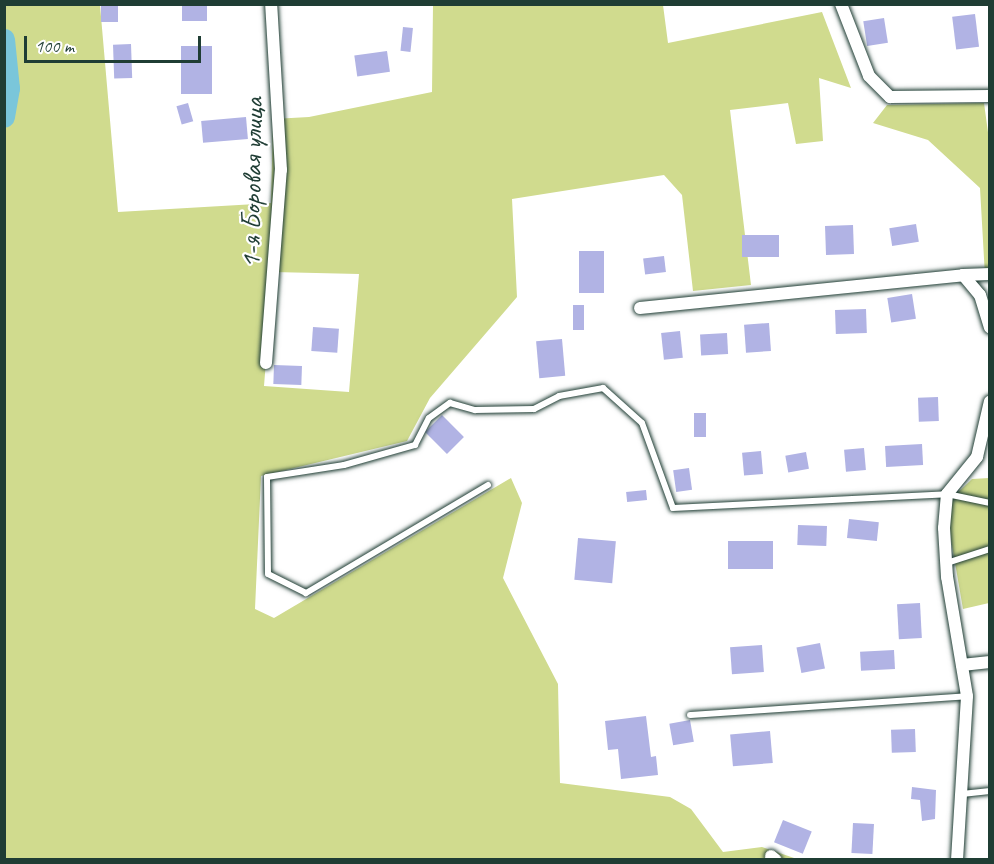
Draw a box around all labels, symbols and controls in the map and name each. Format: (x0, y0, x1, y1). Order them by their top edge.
scale bar (27, 24, 204, 62)
text: 100 m (35, 35, 74, 57)
street label: 1-я Боровая улица (234, 96, 270, 270)

